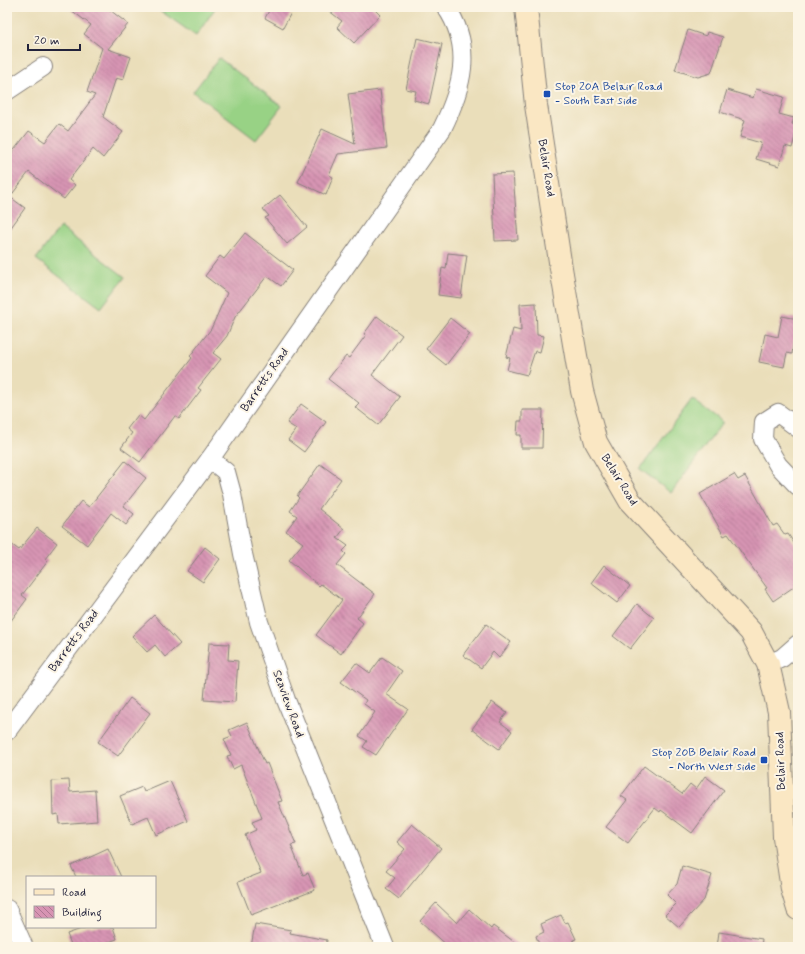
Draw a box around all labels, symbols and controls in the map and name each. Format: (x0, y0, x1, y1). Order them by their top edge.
scale bar (28, 26, 80, 52)
text: 20 m (34, 33, 60, 49)
place label: Stop 20A Belair Road - South East side (555, 79, 663, 109)
marker: Stop 20A Belair Road - South East side (542, 89, 552, 99)
street label: Belair Road (534, 138, 558, 198)
street label: Barretts Road (237, 345, 293, 415)
street label: Belair Road (597, 451, 641, 509)
street label: Barretts Road (45, 607, 103, 675)
street label: Seaview Road (268, 668, 308, 740)
street label: Belair Road (772, 732, 790, 790)
place label: Stop 20B Belair Road - North West side (652, 745, 756, 775)
marker: Stop 20B Belair Road - North West side (759, 755, 769, 765)
legend (26, 876, 156, 928)
text: Road (62, 885, 86, 901)
text: Building (62, 905, 102, 922)

